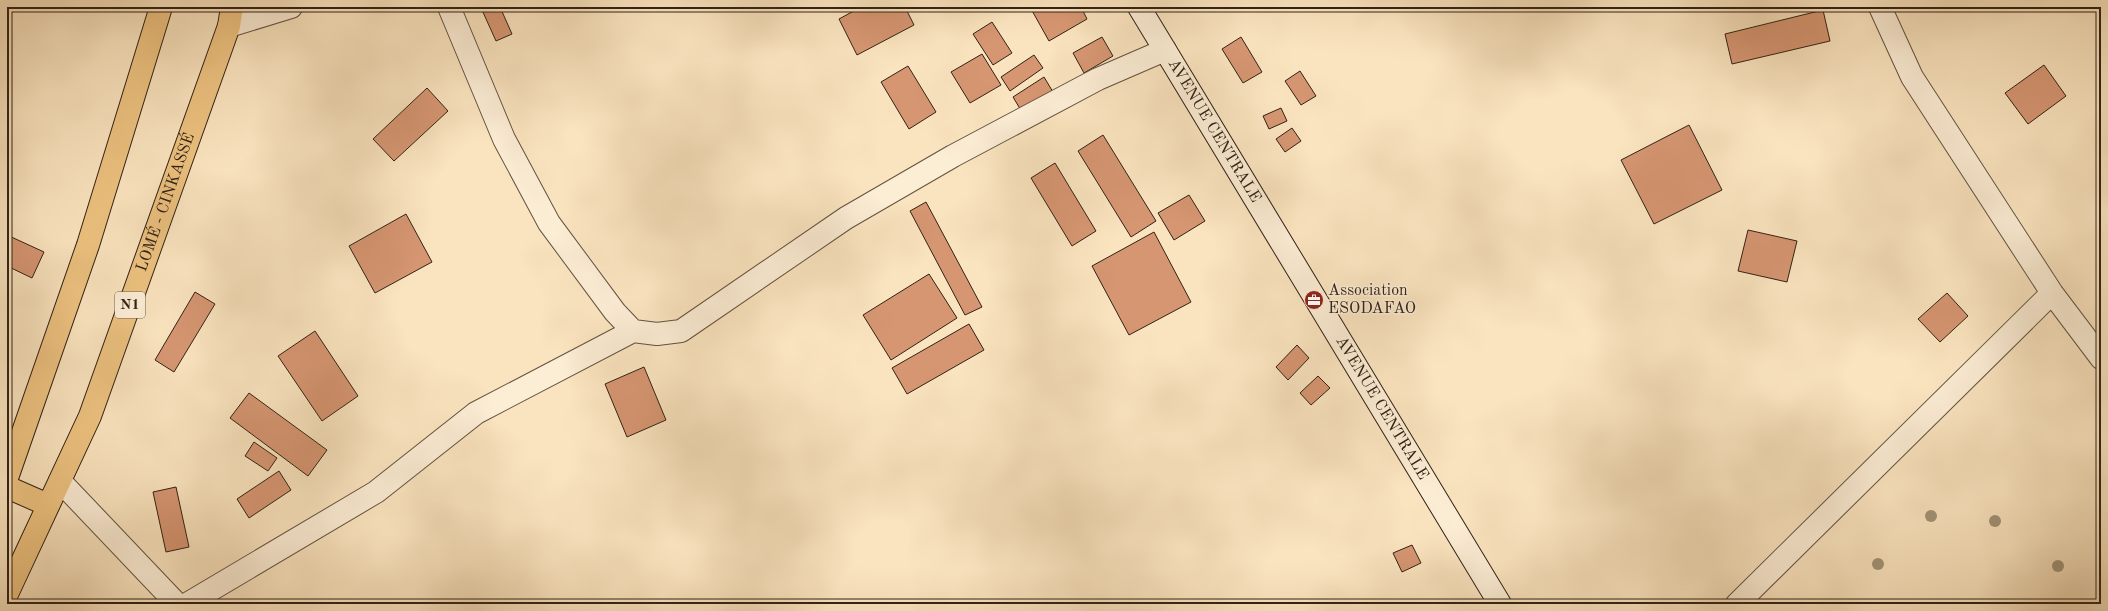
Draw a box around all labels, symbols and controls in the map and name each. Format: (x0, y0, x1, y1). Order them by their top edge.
street label: AVENUE CENTRALE (1165, 57, 1263, 206)
street label: LOMÉ - CINKASSÉ (134, 130, 198, 274)
place label: Association ESODAFAO (1328, 283, 1416, 317)
office icon: Association ESODAFAO (1303, 289, 1325, 311)
road number: N1 (115, 292, 145, 318)
street label: AVENUE CENTRALE (1332, 334, 1431, 483)

